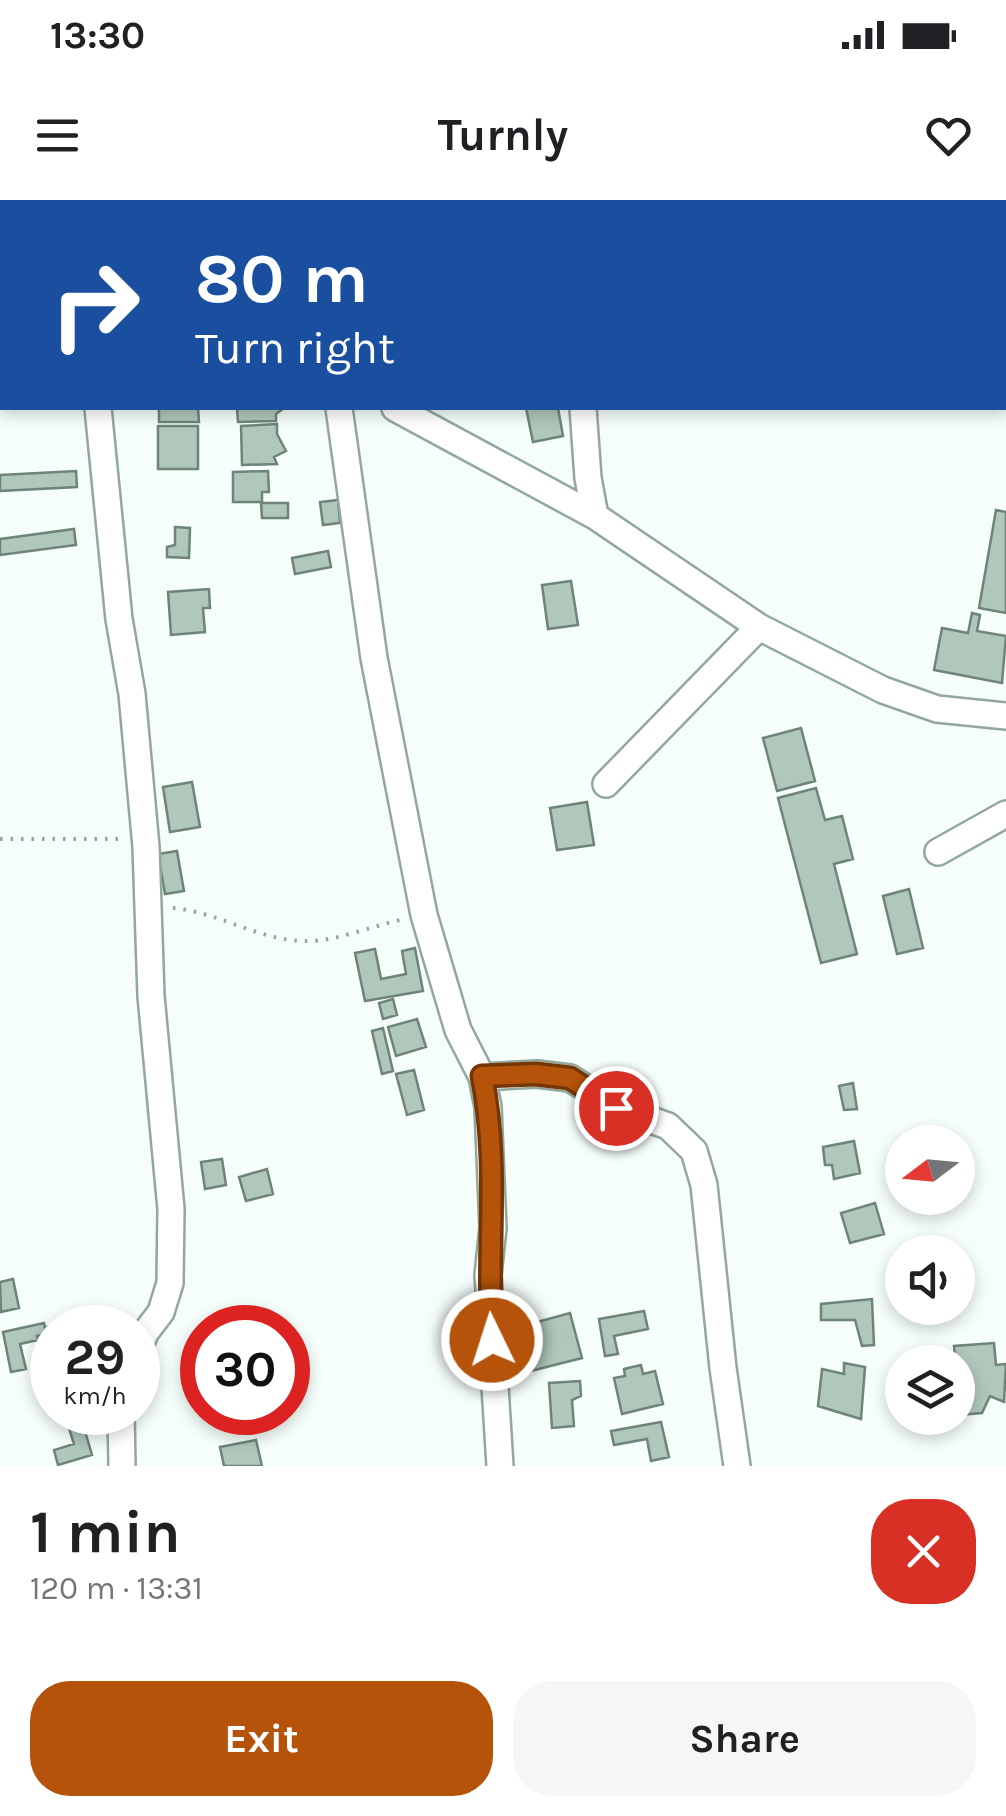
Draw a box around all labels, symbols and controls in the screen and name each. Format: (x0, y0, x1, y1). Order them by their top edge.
text: 13:30 (50, 13, 145, 58)
icon: menu (30, 108, 85, 163)
icon: heart (921, 108, 976, 163)
text: Turnly (438, 109, 568, 161)
text: 80 m (195, 238, 369, 320)
icon: right (30, 240, 160, 370)
text: Turn right (195, 322, 395, 374)
pin (574, 1066, 659, 1151)
icon: arrive (589, 1081, 644, 1136)
north arrow (885, 1125, 975, 1215)
map controls (885, 1125, 975, 1435)
button: sound (885, 1235, 975, 1325)
position arrow (440, 1288, 544, 1392)
speed limit sign: 30 (180, 1305, 310, 1435)
text: 29 (65, 1328, 125, 1387)
button: layers (885, 1345, 975, 1435)
text: km/h (63, 1381, 127, 1410)
text: 1 min (30, 1497, 181, 1567)
button: close (871, 1499, 976, 1604)
text: 120 m · 13:31 (30, 1570, 203, 1607)
button: Exit (30, 1681, 493, 1796)
button: Share (513, 1681, 976, 1796)

